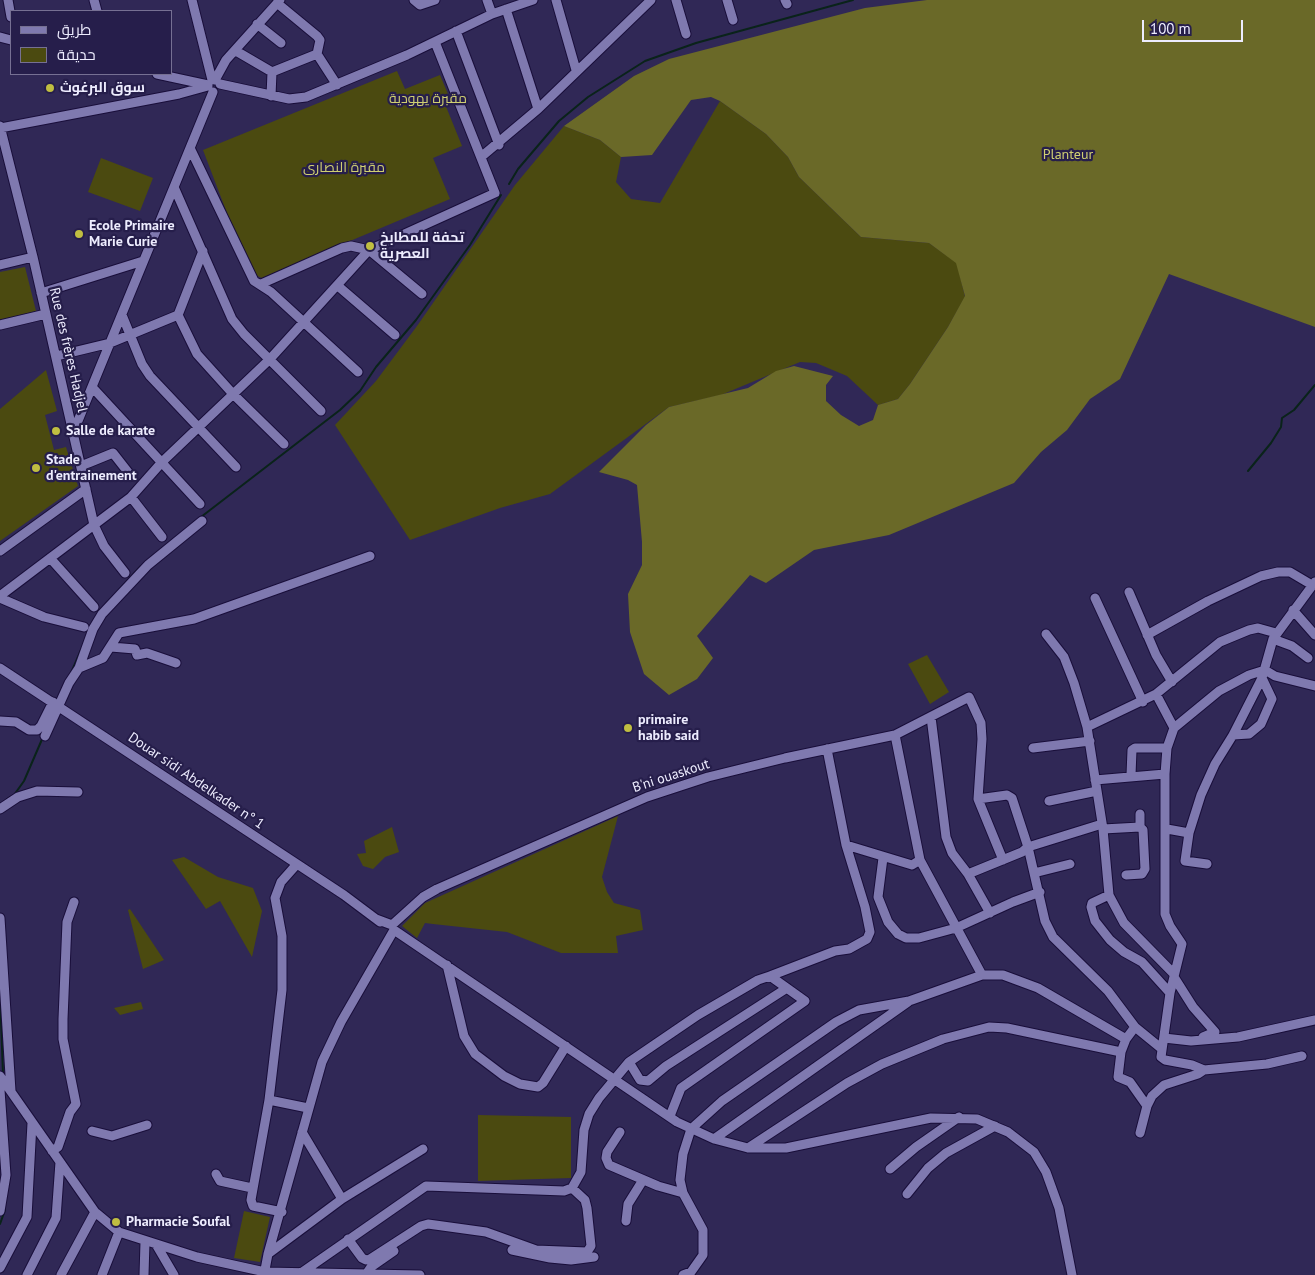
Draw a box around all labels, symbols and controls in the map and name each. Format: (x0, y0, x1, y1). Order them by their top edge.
legend (10, 10, 172, 75)
scale bar (1145, 10, 1246, 42)
text: 100 m (1150, 19, 1191, 38)
text: طريق (57, 20, 91, 39)
text: حديقة (57, 45, 96, 64)
place label: سوق البرغوث (60, 80, 145, 96)
marker: سوق البرغوث (44, 82, 56, 94)
park label: مقبرة يهودية (389, 91, 467, 107)
park label: Planteur (1043, 147, 1093, 163)
park label: مقبرة النصارى (303, 160, 385, 176)
place label: Ecole Primaire Marie Curie (89, 218, 175, 250)
marker: Ecole Primaire Marie Curie (73, 228, 85, 240)
place label: تحفة للمطابخ العصرية (380, 230, 464, 262)
marker: تحفة للمطابخ العصرية (364, 240, 376, 252)
street label: Rue des frères Hadjel (45, 286, 91, 414)
place label: Salle de karate (66, 423, 155, 439)
marker: Salle de karate (50, 425, 62, 437)
place label: Stade d'entrainement (46, 452, 137, 484)
marker: Stade d'entrainement (30, 462, 42, 474)
place label: primaire habib said (638, 712, 699, 744)
marker: primaire habib said (622, 722, 634, 734)
street label: Douar sidi Abdelkader n° 1 (125, 729, 267, 833)
street label: B'ni ouaskout (630, 756, 712, 796)
place label: Pharmacie Soufal (126, 1214, 230, 1230)
marker: Pharmacie Soufal (110, 1216, 122, 1228)

